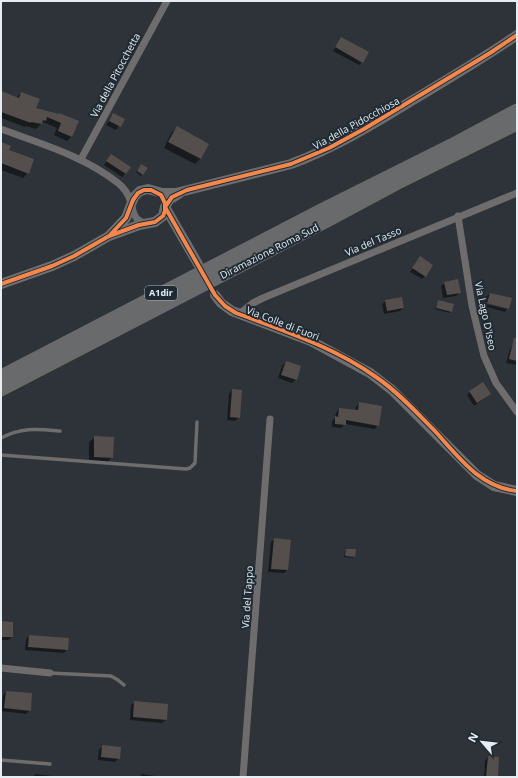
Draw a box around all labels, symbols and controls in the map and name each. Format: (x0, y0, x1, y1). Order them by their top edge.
street label: Via della Pitocchetta (87, 30, 143, 120)
street label: Via della Pidocchiosa (310, 93, 402, 153)
street label: Diramazione Roma Sud (217, 220, 321, 282)
street label: Via del Tasso (343, 223, 403, 259)
street label: Via Lago D'Iseo (472, 280, 500, 352)
road number: A1dir (145, 286, 177, 300)
street label: Via Colle di Fuori (244, 303, 322, 343)
street label: Via del Tappo (238, 565, 256, 629)
north arrow (462, 722, 502, 762)
text: N (464, 730, 481, 745)

